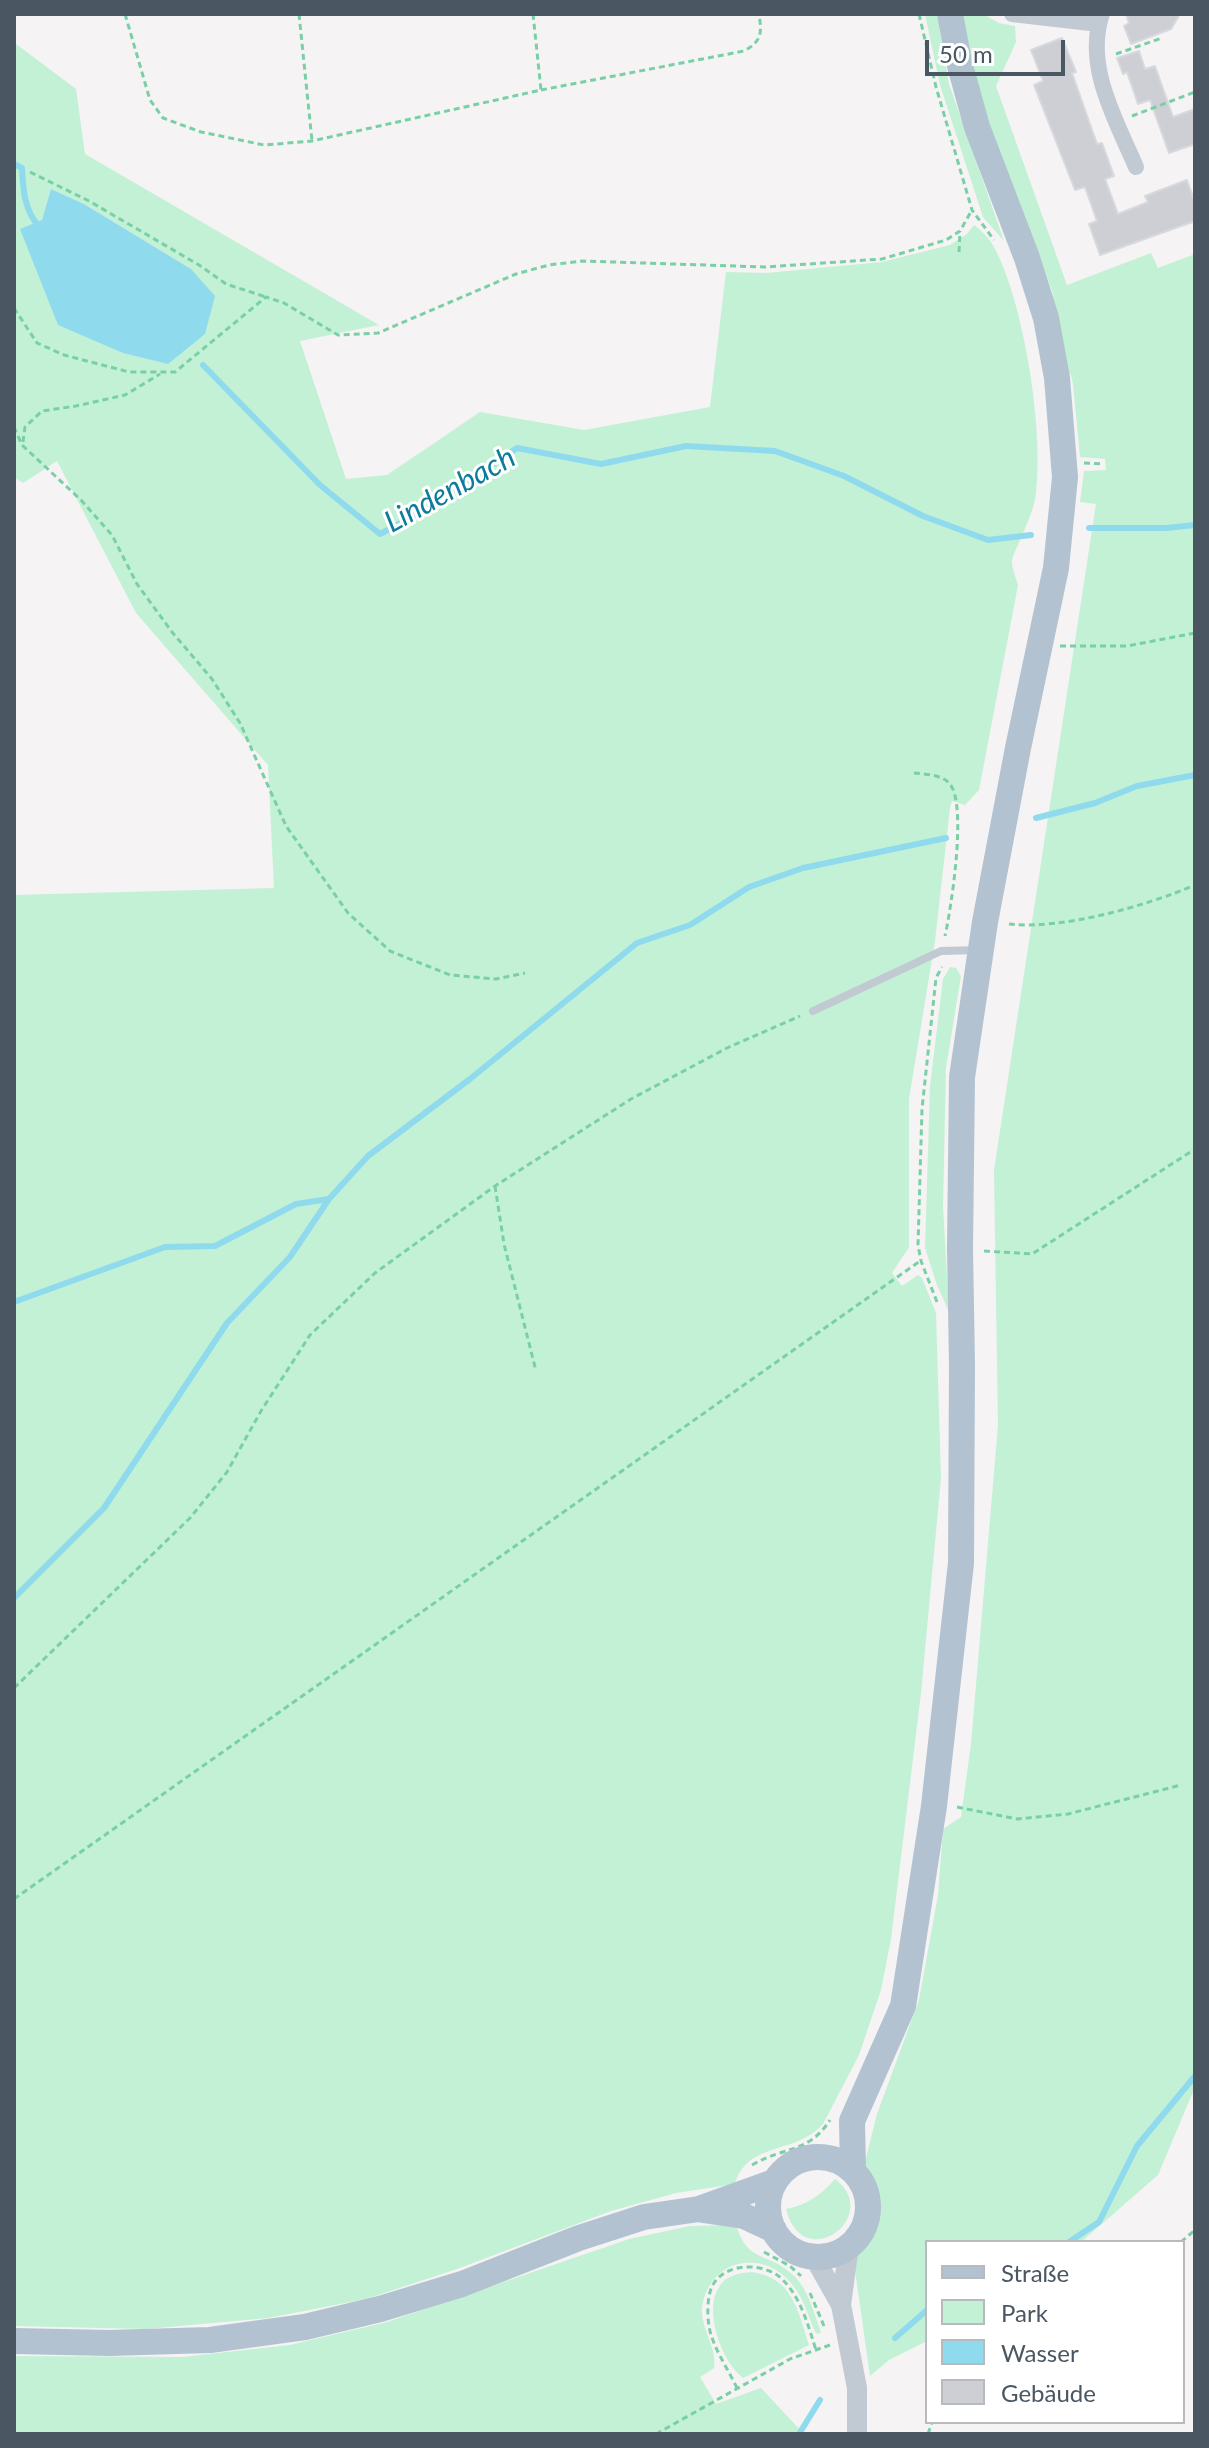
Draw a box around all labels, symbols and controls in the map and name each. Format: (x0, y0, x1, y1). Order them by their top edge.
scale bar (929, 24, 1069, 74)
text: 50 m (939, 39, 993, 68)
water label: Lindenbach (378, 439, 522, 541)
legend (925, 2240, 1185, 2424)
text: Straße (1001, 2258, 1069, 2287)
text: Park (1001, 2298, 1048, 2327)
text: Wasser (1001, 2338, 1079, 2367)
text: Gebäude (1001, 2378, 1096, 2407)

